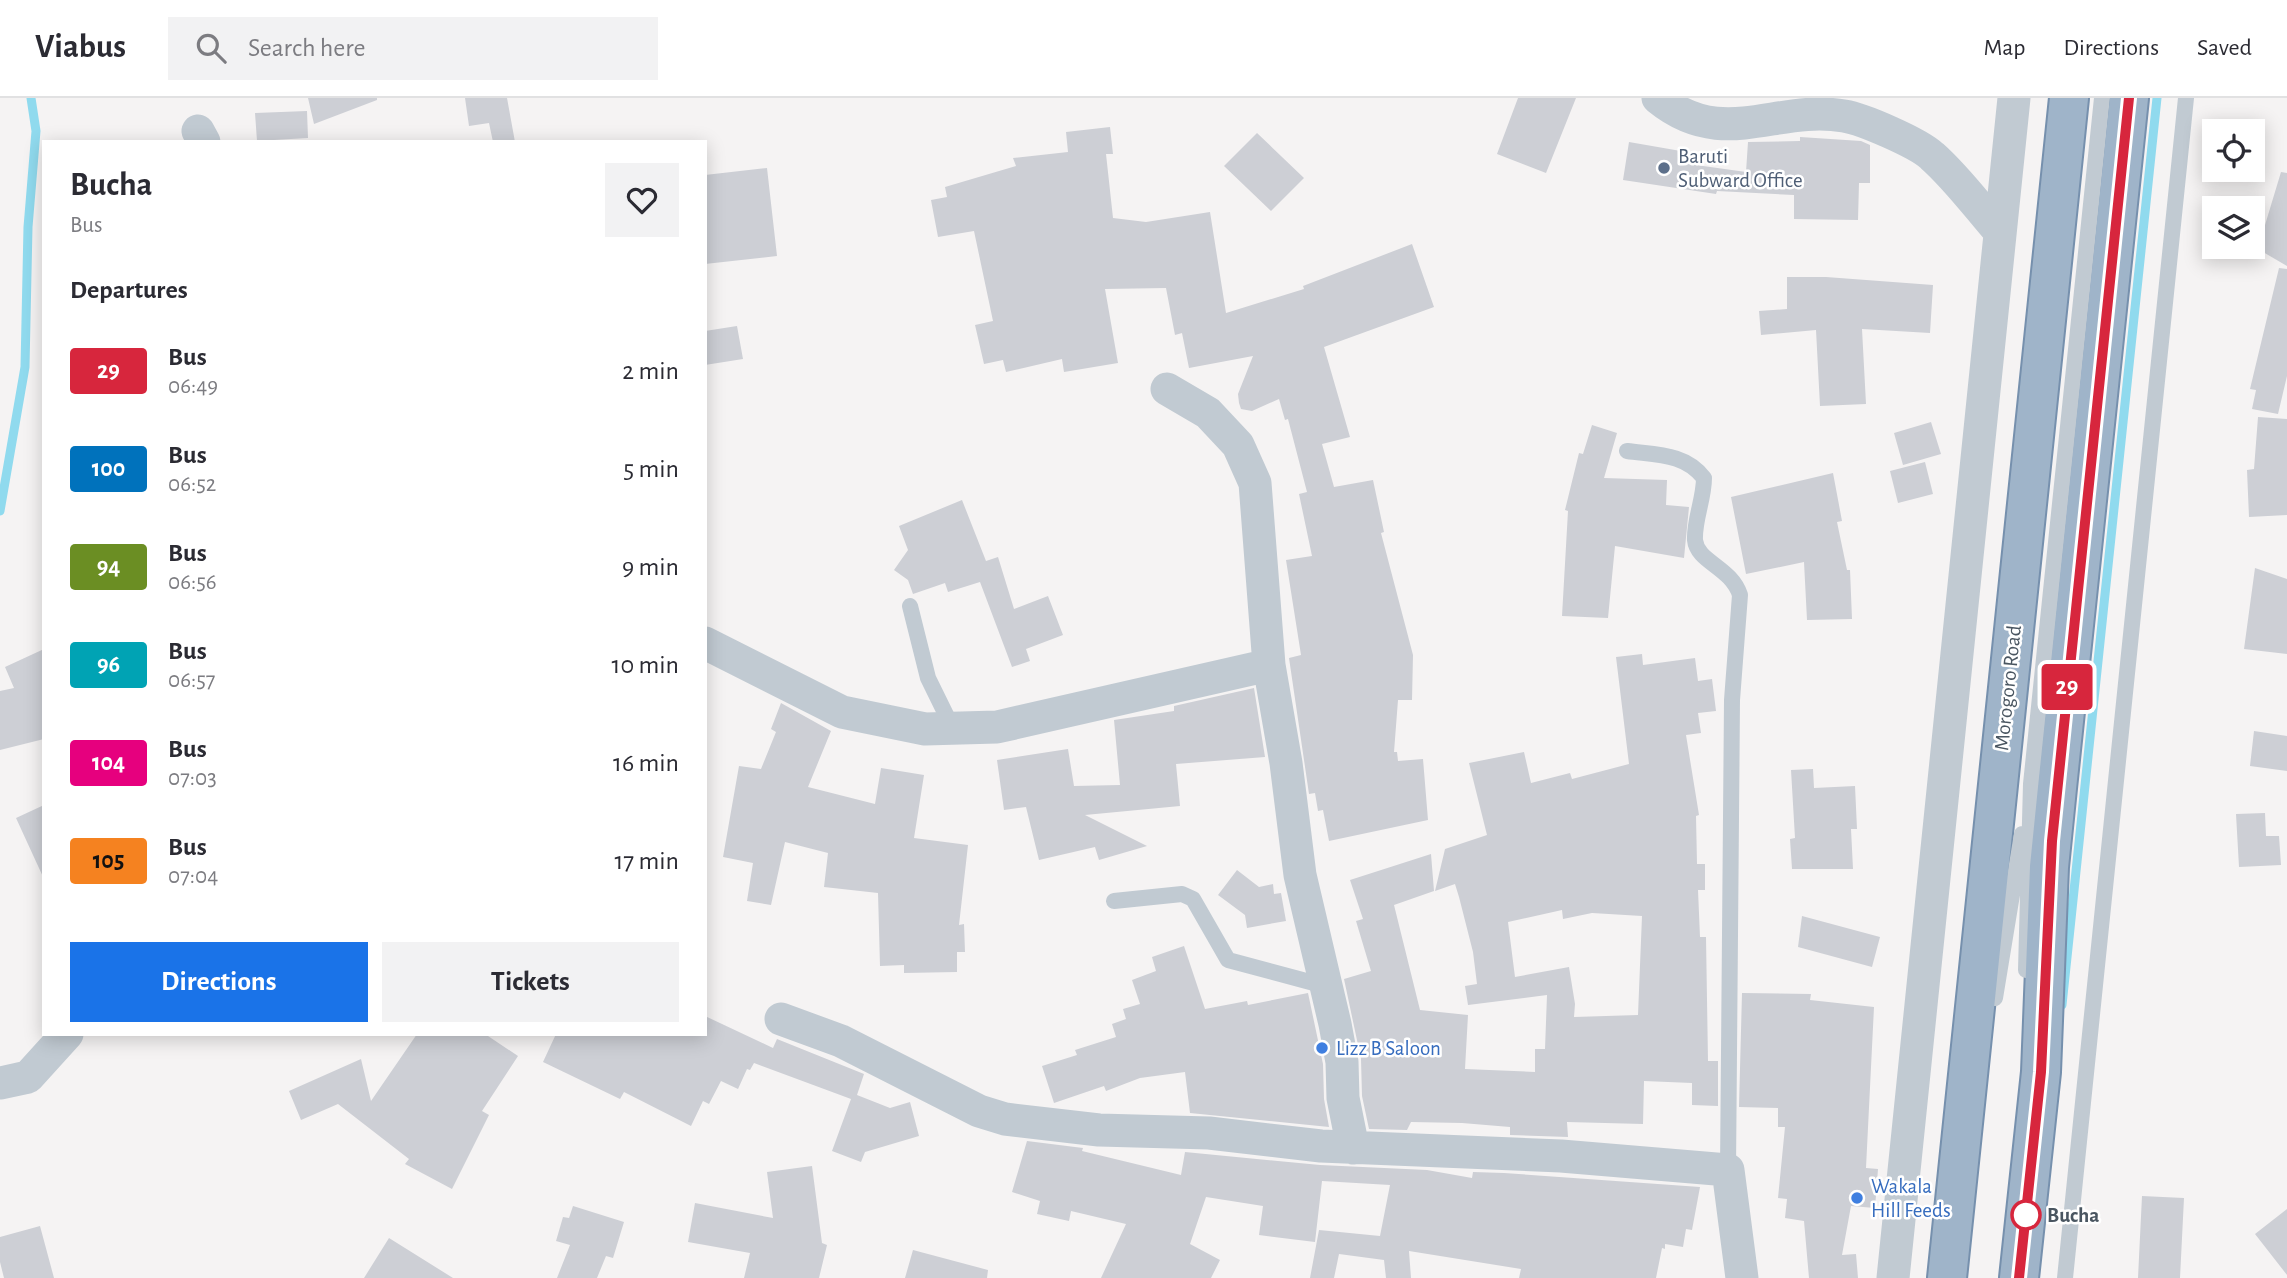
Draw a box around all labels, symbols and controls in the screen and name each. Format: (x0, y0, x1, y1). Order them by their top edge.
search box (168, 17, 658, 80)
icon: search (192, 29, 230, 67)
text: Viabus (35, 31, 126, 64)
text: Search here (248, 35, 366, 61)
text: Map (1983, 36, 2025, 60)
text: Directions (2063, 36, 2159, 60)
text: Saved (2197, 36, 2252, 60)
map controls (2202, 119, 2265, 259)
button: locate (2202, 119, 2265, 182)
place label: Baruti Subward Office (1678, 146, 1803, 191)
marker: Baruti Subward Office (1656, 160, 1672, 176)
button: heart (605, 163, 679, 237)
text: Bucha (70, 169, 152, 202)
button: layers (2202, 196, 2265, 259)
text: Bus (70, 214, 103, 237)
text: Departures (70, 277, 188, 303)
text: Bus (168, 344, 207, 370)
text: 2 min (622, 358, 679, 384)
text: 29 (97, 359, 120, 383)
text: 06:49 (168, 375, 218, 398)
text: Bus (168, 442, 207, 468)
text: 5 min (623, 456, 679, 482)
text: 100 (92, 457, 125, 481)
text: 06:52 (168, 473, 216, 496)
text: Bus (168, 540, 207, 566)
text: 9 min (622, 554, 679, 580)
text: 94 (97, 555, 120, 579)
text: 06:56 (168, 571, 217, 594)
street label: Morogoro Road (1991, 624, 2025, 752)
text: Bus (168, 638, 207, 664)
text: 10 min (612, 652, 679, 678)
text: 96 (97, 653, 120, 677)
line badge: 29 (2036, 664, 2098, 710)
text: 06:57 (168, 669, 215, 692)
text: 29 (2056, 675, 2078, 699)
text: Bus (168, 736, 207, 762)
text: 16 min (613, 750, 679, 776)
text: 104 (92, 751, 125, 775)
text: 07:03 (168, 767, 217, 790)
text: Bus (168, 834, 207, 860)
text: 17 min (614, 848, 679, 874)
text: 105 (93, 849, 124, 873)
text: 07:04 (168, 865, 218, 888)
button: Directions (70, 942, 368, 1022)
button: Tickets (382, 942, 679, 1022)
place label: Lizz B Saloon (1336, 1038, 1441, 1059)
marker: Lizz B Saloon (1314, 1040, 1330, 1056)
place label: Wakala Hill Feeds (1871, 1176, 1951, 1221)
marker: Wakala Hill Feeds (1849, 1190, 1865, 1206)
marker: Bucha (2011, 1200, 2041, 1230)
place label: Bucha (2047, 1205, 2099, 1226)

